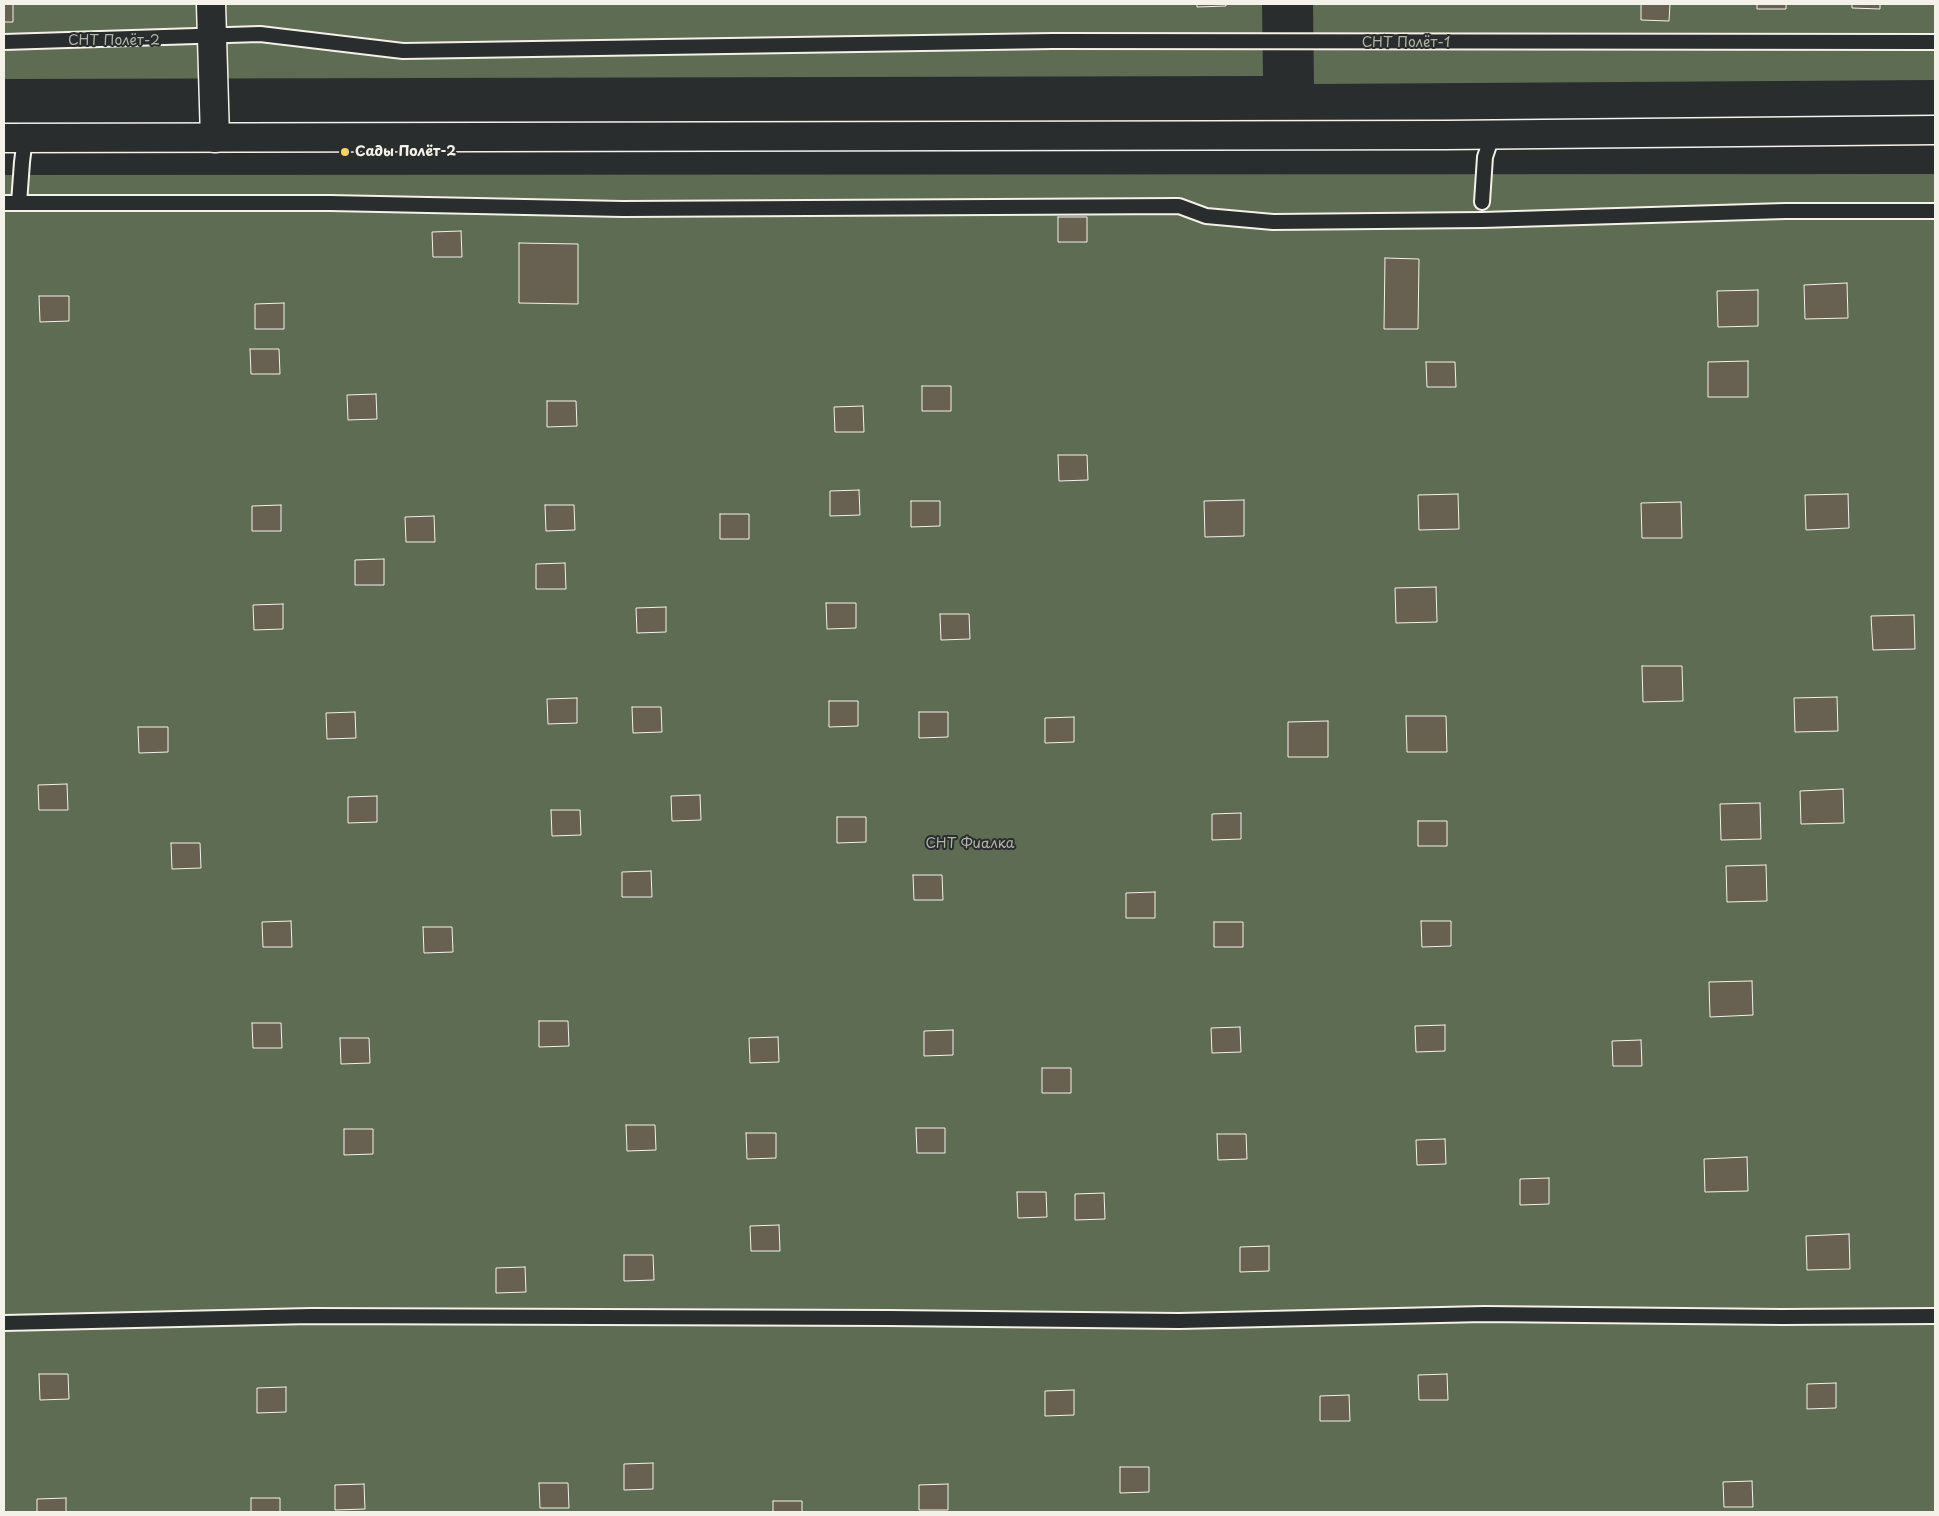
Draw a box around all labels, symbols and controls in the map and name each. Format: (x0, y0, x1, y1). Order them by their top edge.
park label: СНТ Полёт-2 (68, 33, 160, 49)
park label: СНТ Полёт-1 (1362, 35, 1450, 51)
place label: Сады Полёт-2 (355, 144, 456, 160)
marker: Сады Полёт-2 (339, 146, 351, 158)
park label: СНТ Фиалка (925, 836, 1015, 852)

